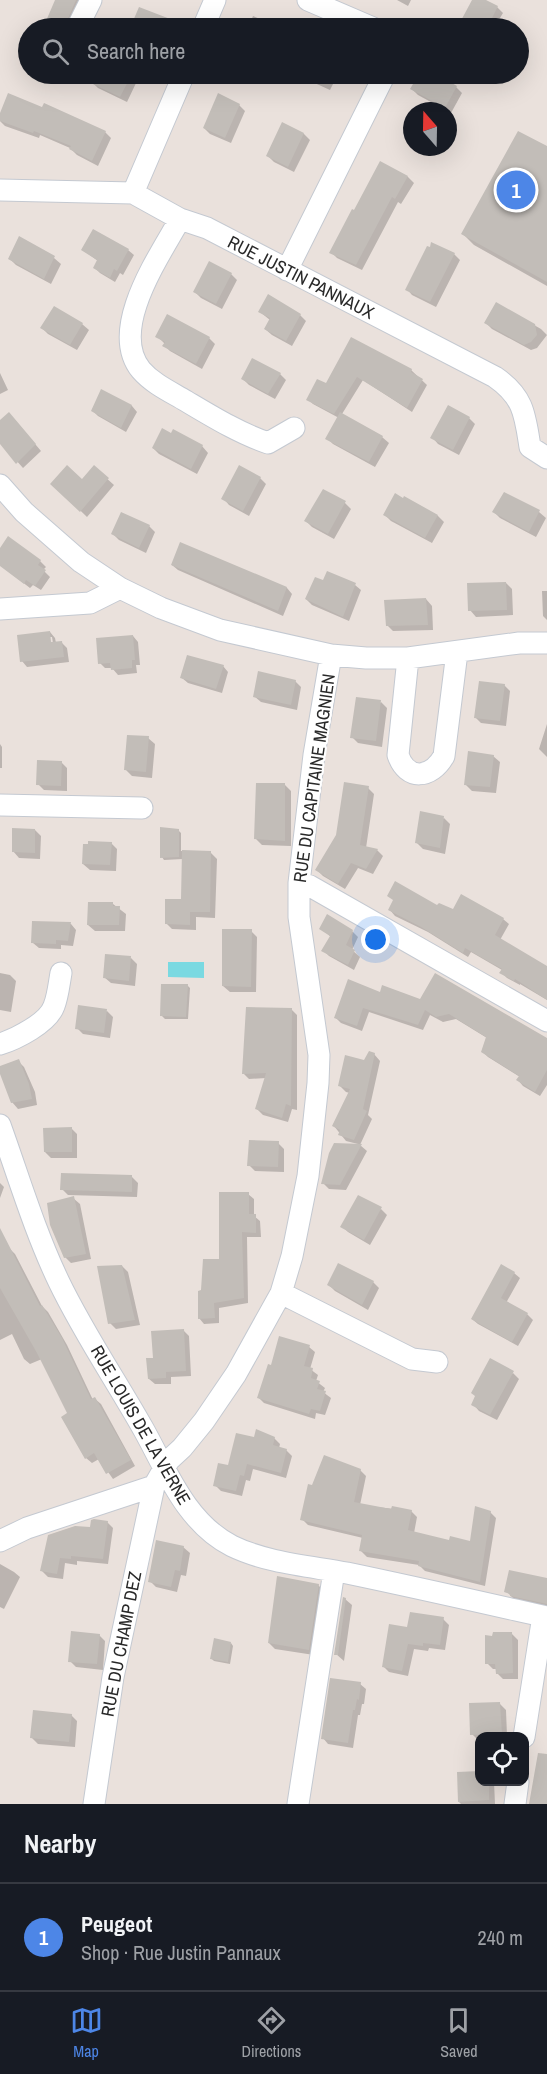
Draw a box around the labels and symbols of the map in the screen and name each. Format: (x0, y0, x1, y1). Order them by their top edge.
north arrow (403, 102, 457, 156)
pin: 1 (496, 168, 536, 213)
street label: RUE JUSTIN PANNAUX (223, 229, 379, 325)
street label: RUE DU CAPITAINE MAGNIEN (287, 672, 341, 884)
your location (361, 925, 390, 954)
street label: RUE LOUIS DE LA VERNE (85, 1341, 197, 1509)
street label: RUE DU CHAMP DEZ (95, 1569, 147, 1719)

